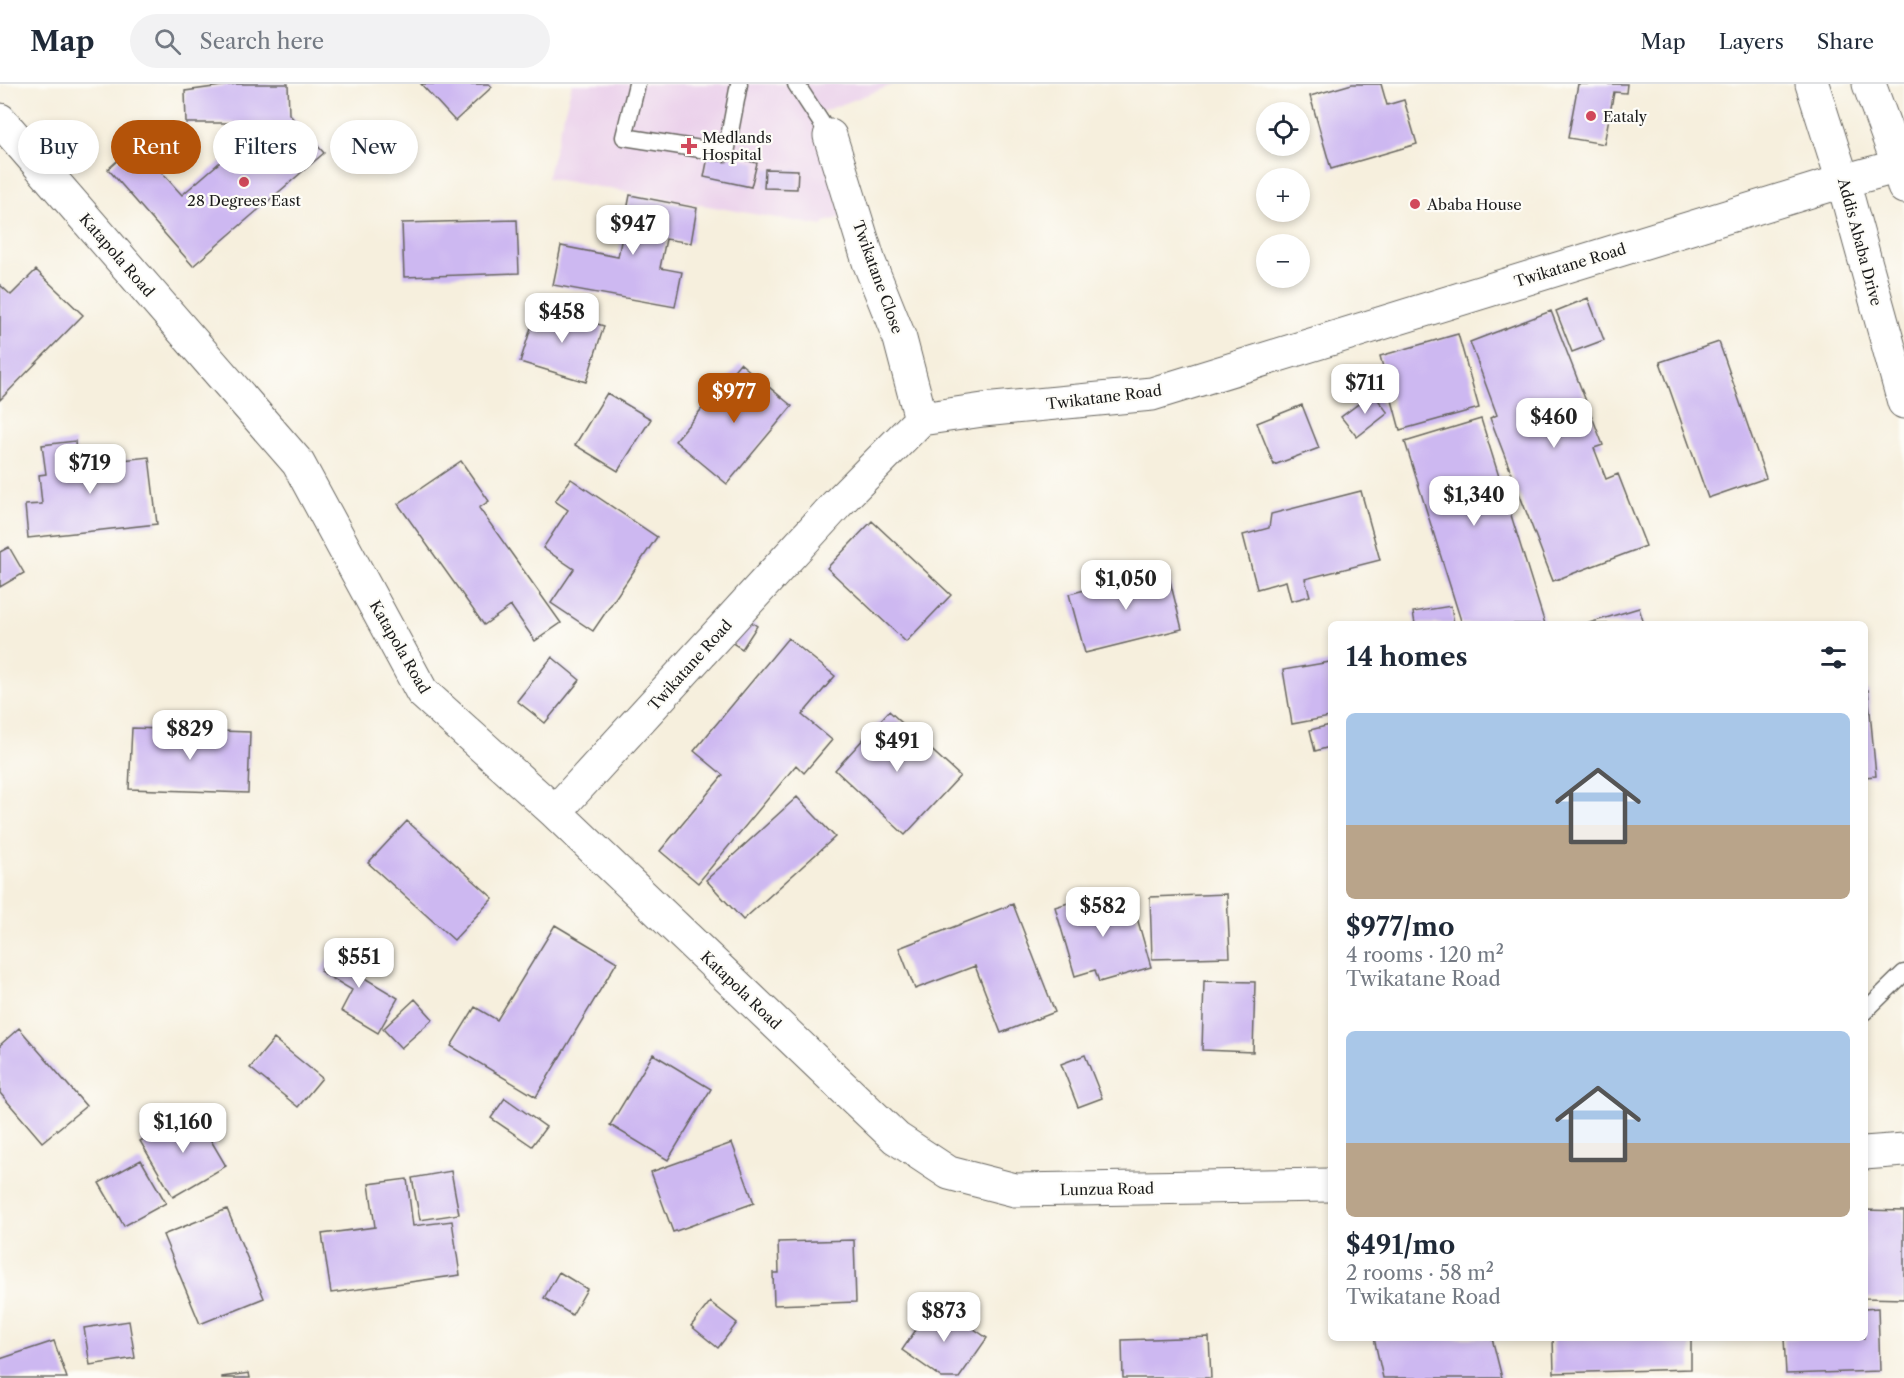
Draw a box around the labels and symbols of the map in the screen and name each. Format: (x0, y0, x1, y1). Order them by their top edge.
place label: Eataly (1603, 107, 1648, 126)
marker: Eataly (1584, 109, 1598, 123)
place label: Medlands Hospital (702, 128, 772, 164)
marker: Medlands Hospital (680, 137, 698, 155)
marker: 28 Degrees East (237, 175, 251, 189)
street label: Addis Ababa Drive (1834, 175, 1886, 308)
place label: 28 Degrees East (187, 191, 301, 210)
place label: Ababa House (1426, 195, 1522, 214)
marker: Ababa House (1408, 197, 1422, 211)
pin: $947 (597, 205, 669, 256)
street label: Katapola Road (76, 209, 158, 301)
street label: Twikatane Close (849, 218, 907, 336)
street label: Twikatane Road (1512, 239, 1628, 291)
pin: $458 (526, 293, 598, 344)
pin: $711 (1329, 364, 1401, 415)
pin: $977 (698, 373, 770, 424)
street label: Twikatane Road (1045, 381, 1163, 413)
pin: $460 (1518, 398, 1590, 449)
pin: $719 (54, 444, 126, 495)
pin: $1,340 (1425, 476, 1523, 527)
pin: $1,050 (1077, 560, 1175, 611)
street label: Katapola Road (366, 597, 434, 697)
street label: Twikatane Road (644, 616, 736, 714)
pin: $829 (154, 710, 226, 761)
pin: $491 (861, 722, 933, 773)
pin: $582 (1067, 887, 1139, 938)
pin: $551 (323, 938, 395, 989)
street label: Katapola Road (697, 947, 785, 1033)
pin: $1,160 (134, 1103, 232, 1154)
street label: Lunzua Road (1060, 1179, 1154, 1199)
pin: $873 (908, 1292, 980, 1343)

